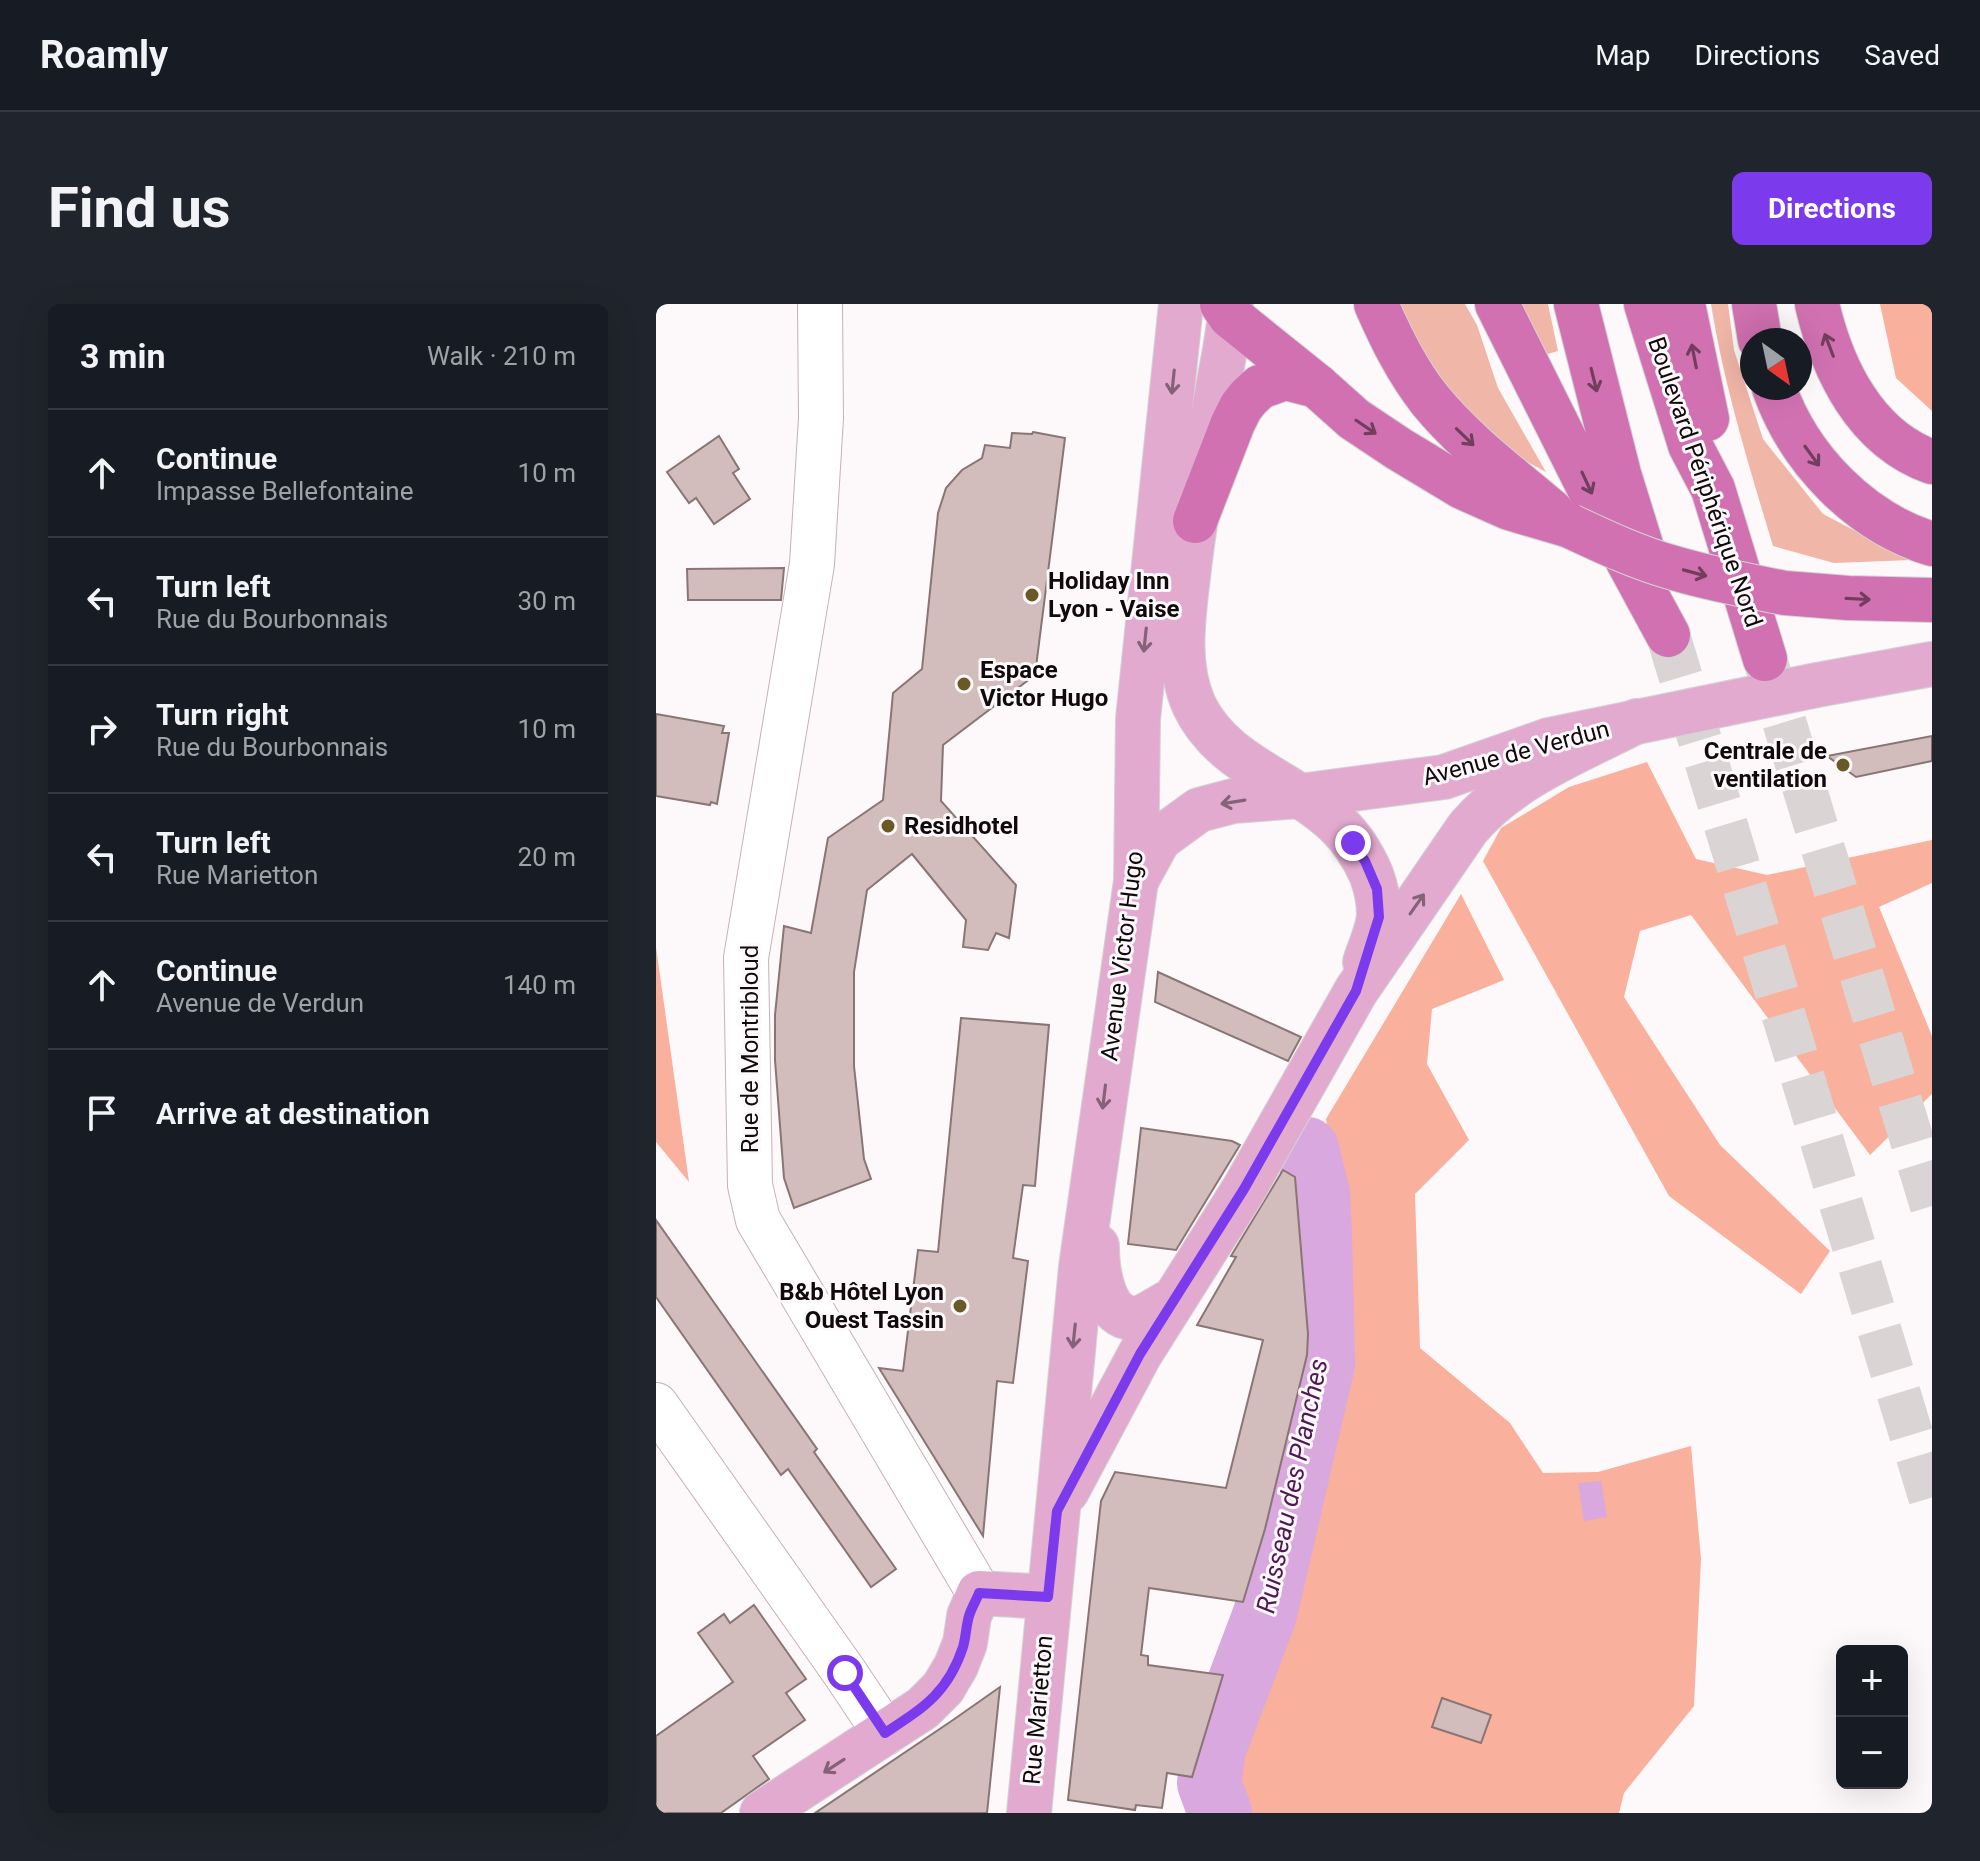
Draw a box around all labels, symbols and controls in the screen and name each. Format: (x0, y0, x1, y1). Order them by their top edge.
text: Roamly (40, 33, 168, 77)
text: Map (1595, 39, 1651, 72)
text: Directions (1695, 39, 1820, 72)
text: Saved (1864, 39, 1940, 72)
button: Directions (1732, 172, 1932, 245)
text: Find us (48, 175, 231, 241)
north arrow (1740, 328, 1812, 400)
street label: Boulevard Périphérique Nord (1642, 333, 1768, 631)
one-way arrow (1821, 333, 1835, 358)
text: 3 min (80, 336, 165, 376)
text: Walk · 210 m (427, 341, 576, 371)
one-way arrow (1686, 344, 1701, 370)
one-way arrow (1588, 366, 1603, 392)
one-way arrow (1165, 368, 1180, 394)
one-way arrow (1354, 419, 1377, 435)
one-way arrow (1455, 427, 1474, 446)
text: Continue (156, 441, 277, 476)
one-way arrow (1803, 445, 1820, 466)
icon: ahead (80, 451, 124, 495)
text: 10 m (518, 458, 576, 488)
one-way arrow (1580, 471, 1595, 495)
text: Impasse Bellefontaine (156, 476, 413, 506)
place label: Holiday Inn Lyon - Vaise (1048, 567, 1179, 623)
one-way arrow (1681, 567, 1707, 582)
text: Turn left (156, 569, 271, 604)
icon: left (80, 579, 124, 623)
text: 30 m (518, 586, 576, 616)
marker: Holiday Inn Lyon - Vaise (1023, 586, 1041, 604)
one-way arrow (1844, 591, 1871, 606)
text: Rue du Bourbonnais (156, 604, 388, 634)
one-way arrow (1138, 626, 1153, 653)
place label: Espace Victor Hugo (980, 656, 1108, 712)
marker: Espace Victor Hugo (955, 675, 973, 693)
text: Turn right (156, 697, 289, 732)
icon: right (80, 707, 124, 751)
text: 10 m (518, 714, 576, 744)
street label: Avenue de Verdun (1420, 715, 1612, 791)
text: Rue du Bourbonnais (156, 732, 388, 762)
place label: Centrale de ventilation (1704, 737, 1827, 793)
marker: Centrale de ventilation (1834, 756, 1852, 774)
one-way arrow (1221, 795, 1246, 810)
place label: Residhotel (904, 812, 1019, 840)
marker: Residhotel (879, 817, 897, 835)
text: Turn left (156, 825, 271, 860)
route end (1335, 825, 1371, 861)
icon: left (80, 835, 124, 879)
text: 20 m (518, 842, 576, 872)
street label: Avenue Victor Hugo (1095, 850, 1149, 1062)
text: Rue Marietton (156, 860, 318, 890)
one-way arrow (1408, 894, 1425, 915)
street label: Rue de Montribloud (736, 945, 764, 1153)
text: Continue (156, 953, 277, 988)
icon: ahead (80, 963, 124, 1007)
text: 140 m (503, 970, 576, 1000)
text: Avenue de Verdun (156, 988, 364, 1018)
one-way arrow (1097, 1083, 1112, 1110)
icon: arrive (80, 1091, 124, 1135)
text: Arrive at destination (156, 1096, 430, 1131)
place label: B&b Hôtel Lyon Ouest Tassin (779, 1278, 944, 1334)
marker: B&b Hôtel Lyon Ouest Tassin (951, 1297, 969, 1315)
one-way arrow (1067, 1322, 1082, 1349)
water label: Ruisseau des Planches (1250, 1356, 1334, 1616)
street label: Rue Marietton (1018, 1634, 1058, 1786)
map controls (1836, 1645, 1908, 1789)
button: + (1836, 1645, 1908, 1717)
route start (827, 1655, 863, 1691)
button: − (1836, 1717, 1908, 1789)
one-way arrow (824, 1757, 846, 1774)

